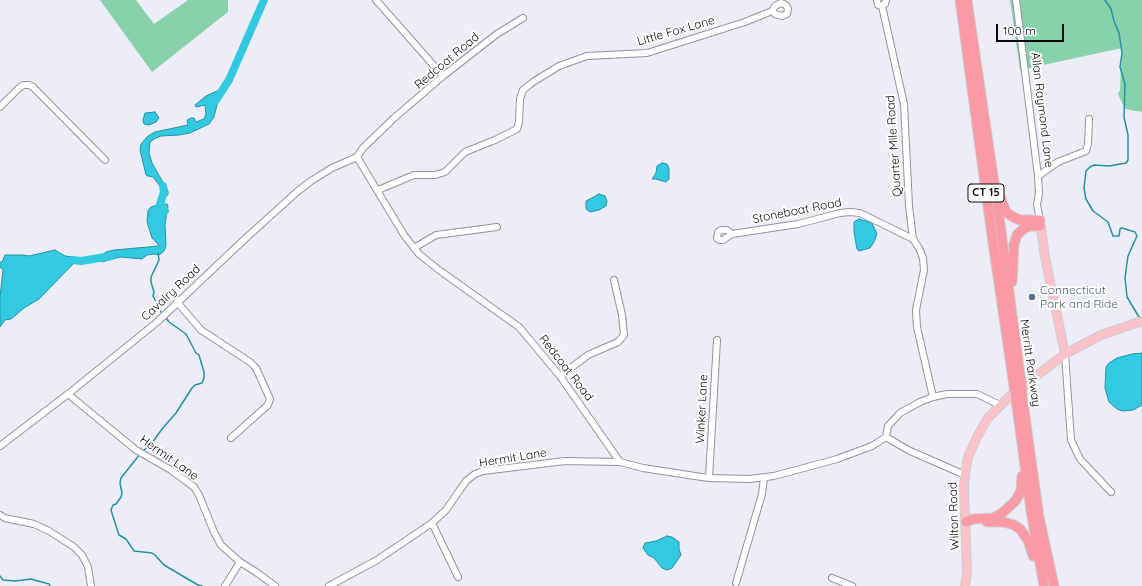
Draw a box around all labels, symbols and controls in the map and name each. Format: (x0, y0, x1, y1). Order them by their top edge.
street label: Little Fox Lane (636, 13, 716, 49)
scale bar (998, 16, 1066, 42)
text: 100 m (1003, 23, 1036, 38)
street label: Redcoat Road (412, 30, 482, 92)
street label: Allan Raymond Lane (1028, 52, 1056, 168)
street label: Quarter Mile Road (883, 95, 905, 197)
road number: CT 15 (968, 184, 1004, 202)
street label: Stoneboat Road (751, 195, 843, 227)
street label: Cavalry Road (138, 262, 204, 324)
place label: Connecticut Park and Ride (1040, 283, 1118, 311)
marker: Connecticut Park and Ride (1027, 292, 1037, 302)
street label: Merritt Parkway (1017, 318, 1043, 408)
street label: Redcoat Road (536, 332, 596, 404)
street label: Winker Lane (693, 374, 711, 444)
street label: Hermit Lane (137, 433, 201, 483)
street label: Hermit Lane (478, 446, 548, 470)
street label: Wilton Road (946, 482, 962, 550)

